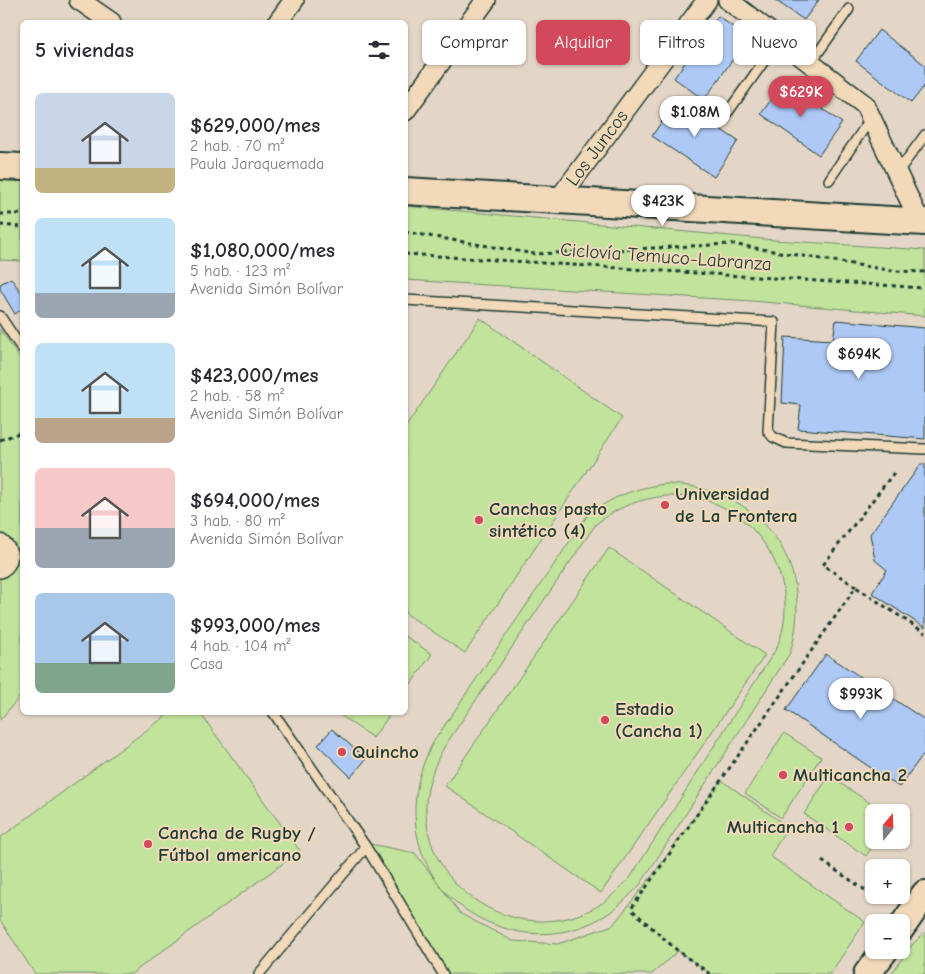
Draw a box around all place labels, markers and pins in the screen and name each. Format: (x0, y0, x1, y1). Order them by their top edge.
pin: $629K (766, 76, 836, 118)
pin: $1.08M (654, 96, 736, 138)
pin: $423K (628, 184, 698, 227)
pin: $694K (824, 338, 894, 380)
place label: Universidad de La Frontera (675, 483, 798, 527)
place label: Canchas pasto sintético (4) (489, 498, 607, 542)
marker: Universidad de La Frontera (659, 499, 671, 511)
marker: Canchas pasto sintético (4) (473, 514, 485, 526)
pin: $993K (826, 678, 896, 720)
place label: Estadio (Cancha 1) (615, 698, 703, 742)
marker: Estadio (Cancha 1) (599, 714, 611, 726)
place label: Quincho (352, 741, 419, 763)
marker: Quincho (336, 746, 348, 758)
place label: Multicancha 2 (793, 764, 907, 786)
marker: Multicancha 2 (777, 769, 789, 781)
place label: Multicancha 1 (727, 816, 839, 838)
marker: Multicancha 1 (843, 821, 855, 833)
place label: Cancha de Rugby / Fútbol americano (158, 822, 316, 866)
marker: Cancha de Rugby / Fútbol americano (142, 838, 154, 850)

